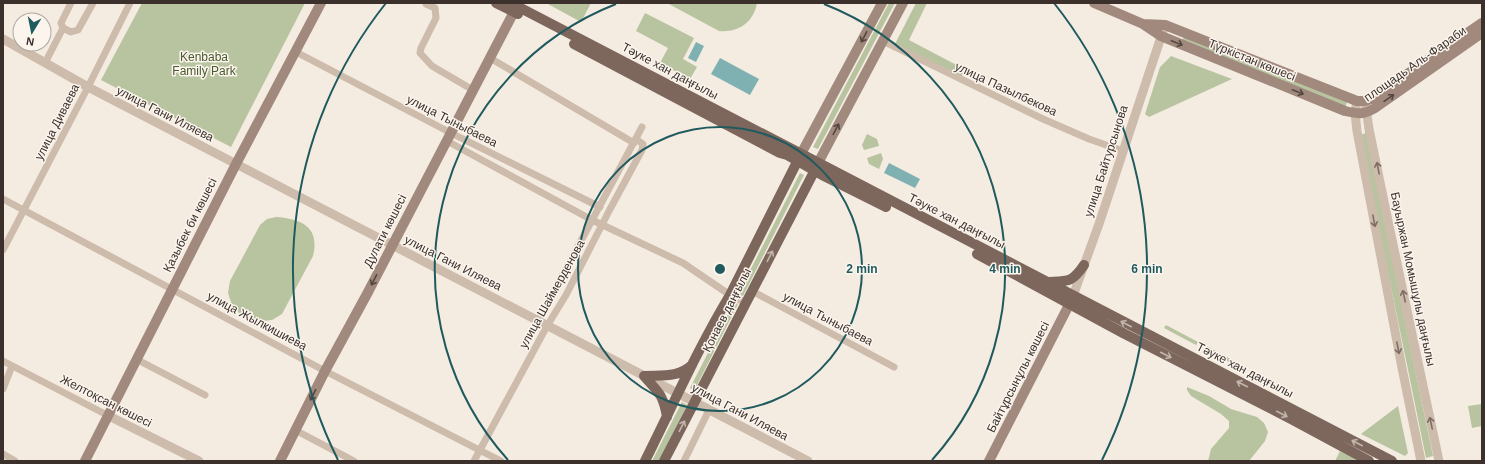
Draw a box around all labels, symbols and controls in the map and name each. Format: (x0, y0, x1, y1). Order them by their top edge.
north arrow (12, 12, 52, 52)
street label: площадь Аль-Фараби (1361, 23, 1469, 105)
one-way arrow (859, 31, 867, 43)
text: N (25, 35, 35, 48)
street label: Түркістан көшесі (1206, 36, 1298, 84)
street label: Тәуке хан даңғылы (620, 40, 720, 102)
one-way arrow (1171, 40, 1183, 47)
park label: Kenbaba Family Park (172, 50, 237, 78)
street label: улица Пазылбекова (953, 59, 1060, 119)
street label: улица Диваева (32, 81, 82, 162)
street label: улица Гани Иляева (114, 83, 216, 145)
one-way arrow (1291, 88, 1303, 96)
street label: улица Тыныбаева (404, 92, 500, 150)
one-way arrow (1384, 94, 1395, 102)
street label: улица Байтурсынова (1081, 103, 1131, 219)
one-way arrow (833, 123, 841, 135)
one-way arrow (1373, 162, 1381, 175)
street label: Қазыбек би көшесі (160, 176, 220, 274)
street label: Тәуке хан даңғылы (906, 191, 1008, 251)
street label: Бауыржан Момышұлы даңғылы (1388, 191, 1438, 367)
street label: Дулати көшесі (361, 192, 409, 270)
one-way arrow (1370, 214, 1378, 227)
street label: улица Гани Иляева (402, 232, 504, 294)
street label: улица Шаймерденова (516, 237, 588, 351)
one-way arrow (766, 250, 774, 262)
centre of rings (713, 262, 727, 276)
text: 2 min (846, 262, 878, 276)
text: 4 min (989, 262, 1021, 276)
text: 6 min (1131, 262, 1163, 276)
street label: Қонаев даңғылы (700, 266, 754, 354)
one-way arrow (370, 274, 377, 286)
street label: улица Жылкишиева (205, 289, 310, 353)
street label: улица Тыныбаева (781, 289, 876, 349)
one-way arrow (1400, 290, 1408, 303)
street label: Байтұрсынұлы көшесі (984, 319, 1052, 435)
one-way arrow (1120, 319, 1132, 327)
street label: Тәуке хан даңғылы (1194, 340, 1296, 400)
one-way arrow (1394, 342, 1402, 355)
one-way arrow (1160, 352, 1172, 359)
street label: Желтоқсан көшесі (58, 372, 154, 430)
one-way arrow (1236, 379, 1248, 387)
street label: улица Гани Иляева (689, 381, 791, 443)
one-way arrow (309, 389, 316, 401)
one-way arrow (1276, 411, 1288, 419)
one-way arrow (1427, 417, 1435, 430)
one-way arrow (679, 420, 686, 432)
one-way arrow (1351, 439, 1363, 447)

